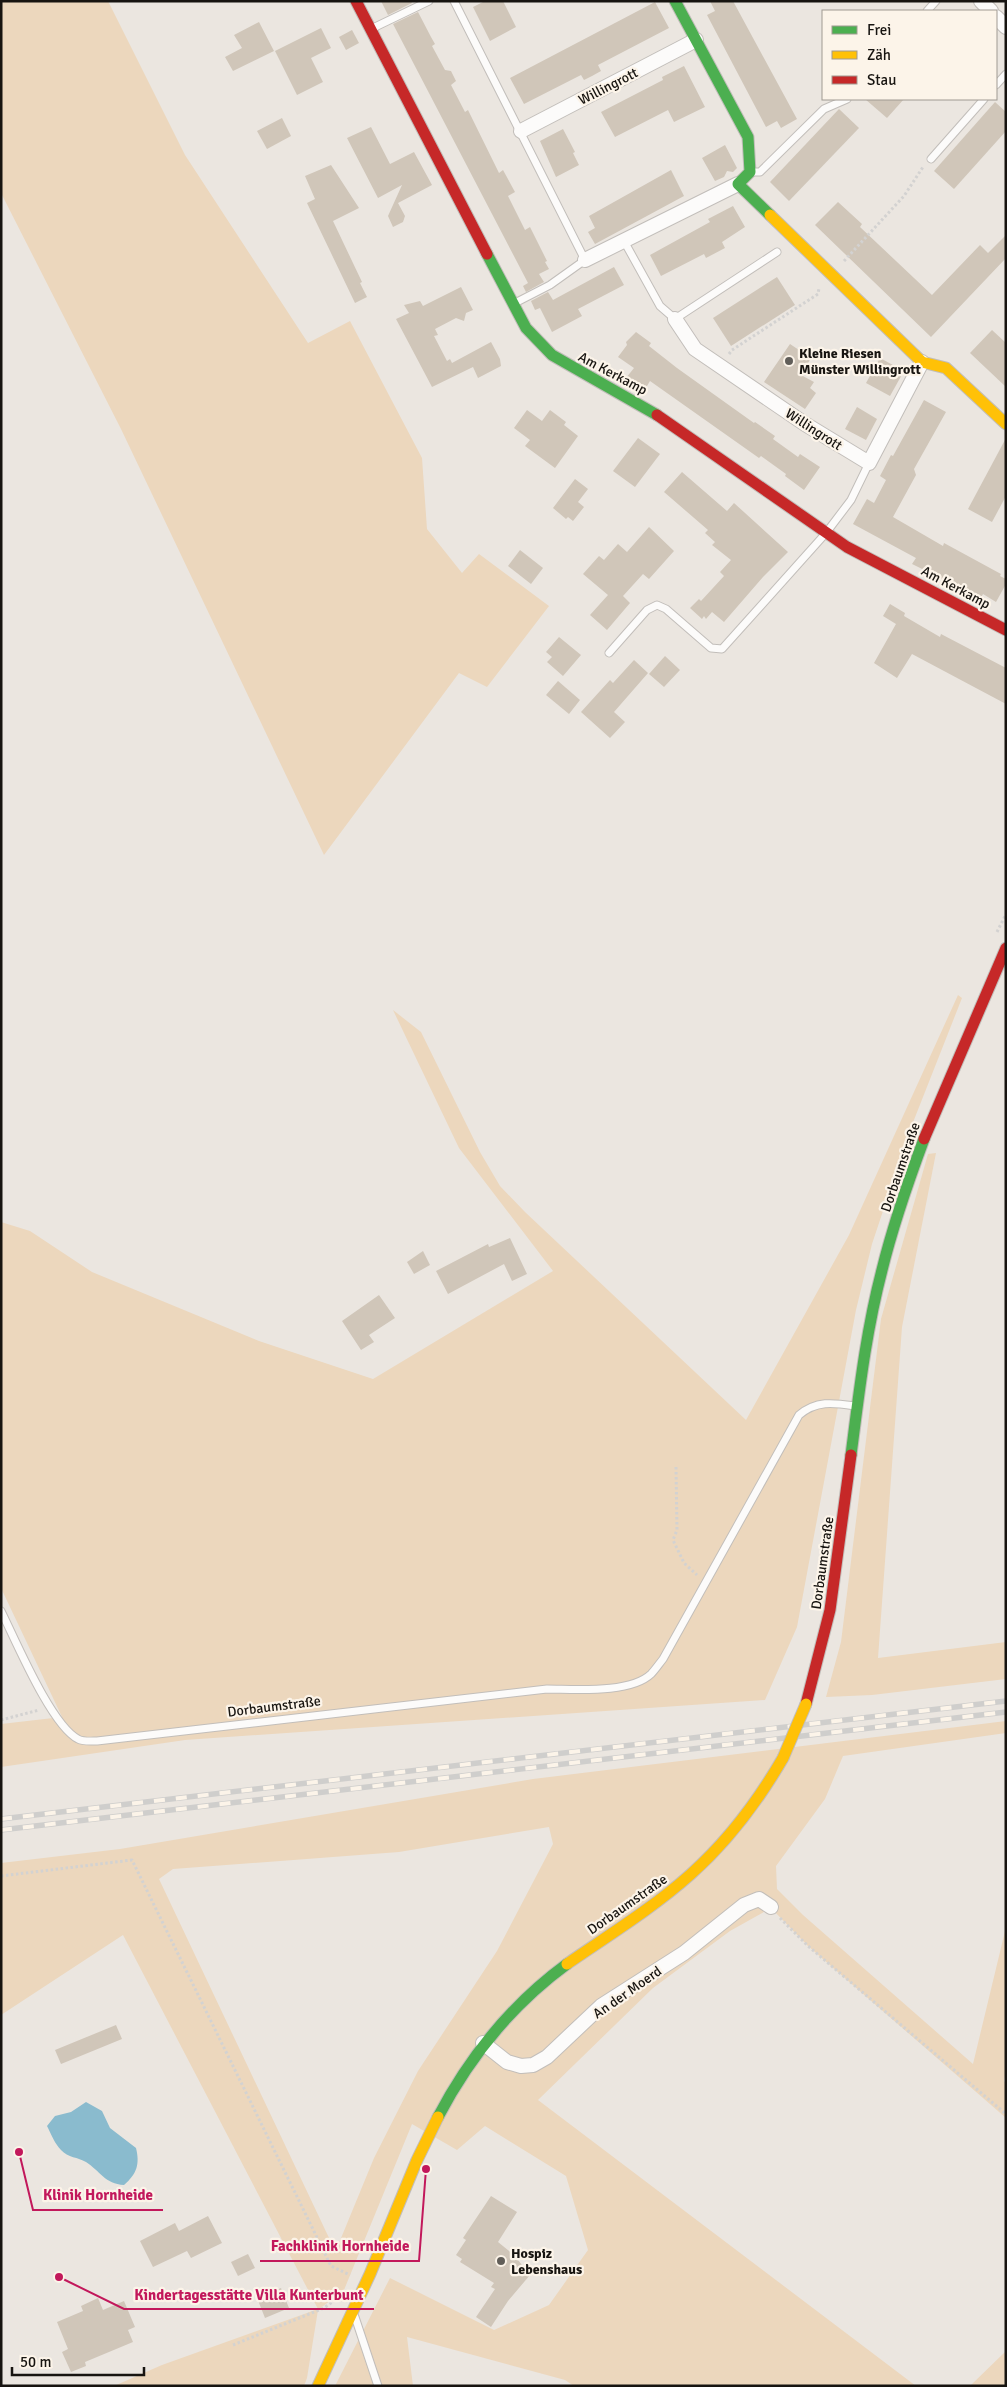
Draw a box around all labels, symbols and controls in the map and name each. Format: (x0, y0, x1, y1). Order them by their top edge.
legend (822, 10, 997, 100)
text: Frei (867, 21, 891, 39)
text: Zäh (867, 46, 891, 64)
street label: Willingrott (576, 64, 641, 109)
text: Stau (867, 71, 896, 89)
place label: Kleine Riesen Münster Willingrott (799, 345, 921, 378)
street label: Am Kerkamp (575, 348, 650, 399)
marker: Kleine Riesen Münster Willingrott (783, 355, 795, 367)
street label: Willingrott (782, 405, 845, 454)
street label: Am Kerkamp (918, 562, 993, 613)
street label: Dorbaumstraße (877, 1120, 924, 1214)
street label: Dorbaumstraße (808, 1515, 837, 1611)
street label: Dorbaumstraße (226, 1692, 322, 1721)
street label: Dorbaumstraße (584, 1871, 671, 1938)
street label: An der Moerd (590, 1963, 665, 2022)
callout: Klinik Hornheide (33, 2180, 163, 2210)
text: Klinik Hornheide (43, 2186, 153, 2204)
callout: Fachklinik Hornheide (260, 2231, 419, 2261)
text: Fachklinik Hornheide (271, 2237, 409, 2255)
place label: Hospiz Lebenshaus (511, 2245, 582, 2278)
marker: Hospiz Lebenshaus (495, 2255, 507, 2267)
callout: Kindertagesstätte Villa Kunterbunt (124, 2279, 374, 2309)
text: Kindertagesstätte Villa Kunterbunt (134, 2286, 364, 2304)
scale bar (12, 2344, 145, 2376)
text: 50 m (20, 2353, 51, 2371)

